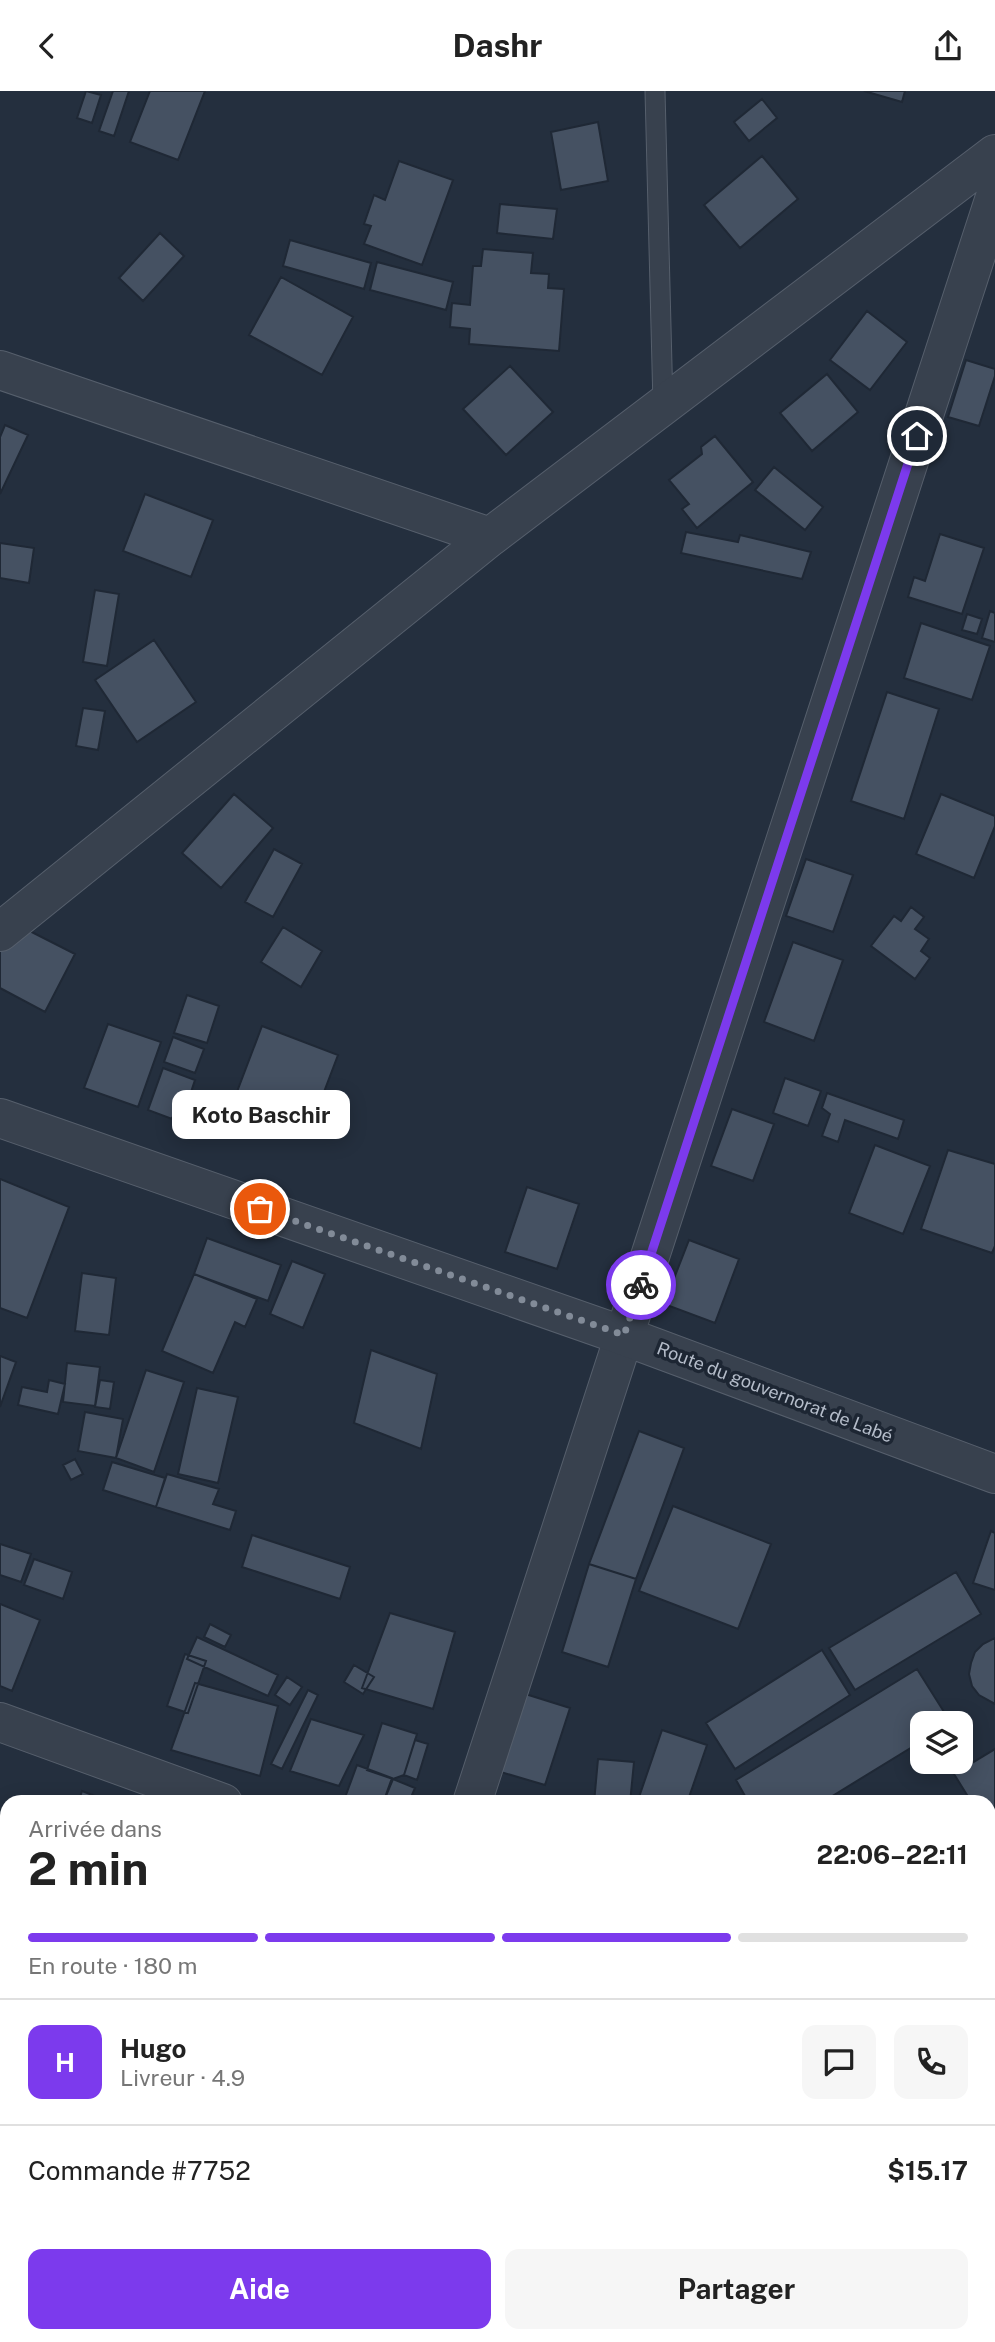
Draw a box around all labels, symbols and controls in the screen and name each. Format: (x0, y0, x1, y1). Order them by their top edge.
icon: back (28, 27, 66, 65)
text: Dashr (452, 27, 543, 64)
icon: share (929, 27, 967, 65)
pin (887, 406, 947, 466)
icon: home (898, 417, 936, 455)
callout: Koto Baschir (171, 1090, 349, 1139)
text: Koto Baschir (192, 1101, 330, 1128)
pin (230, 1179, 290, 1239)
icon: bag (241, 1190, 279, 1228)
courier (606, 1250, 676, 1320)
icon: bike (622, 1266, 660, 1304)
street label: Route du gouvernorat de Labé (654, 1337, 896, 1447)
map controls (910, 1711, 973, 1774)
button: layers (910, 1711, 973, 1774)
text: Arrivée dans (28, 1815, 162, 1842)
text: 22:06–22:11 (816, 1839, 968, 1870)
text: 2 min (28, 1841, 148, 1895)
text: En route · 180 m (28, 1952, 197, 1979)
button: chat (802, 2025, 876, 2099)
button: phone (894, 2025, 968, 2099)
text: Hugo (120, 2033, 186, 2064)
text: H (55, 2047, 75, 2078)
text: Livreur · 4.9 (120, 2064, 245, 2091)
text: Commande #7752 (28, 2155, 251, 2186)
text: $15.17 (887, 2155, 968, 2186)
button: Aide (28, 2249, 491, 2329)
button: Partager (505, 2249, 968, 2329)

